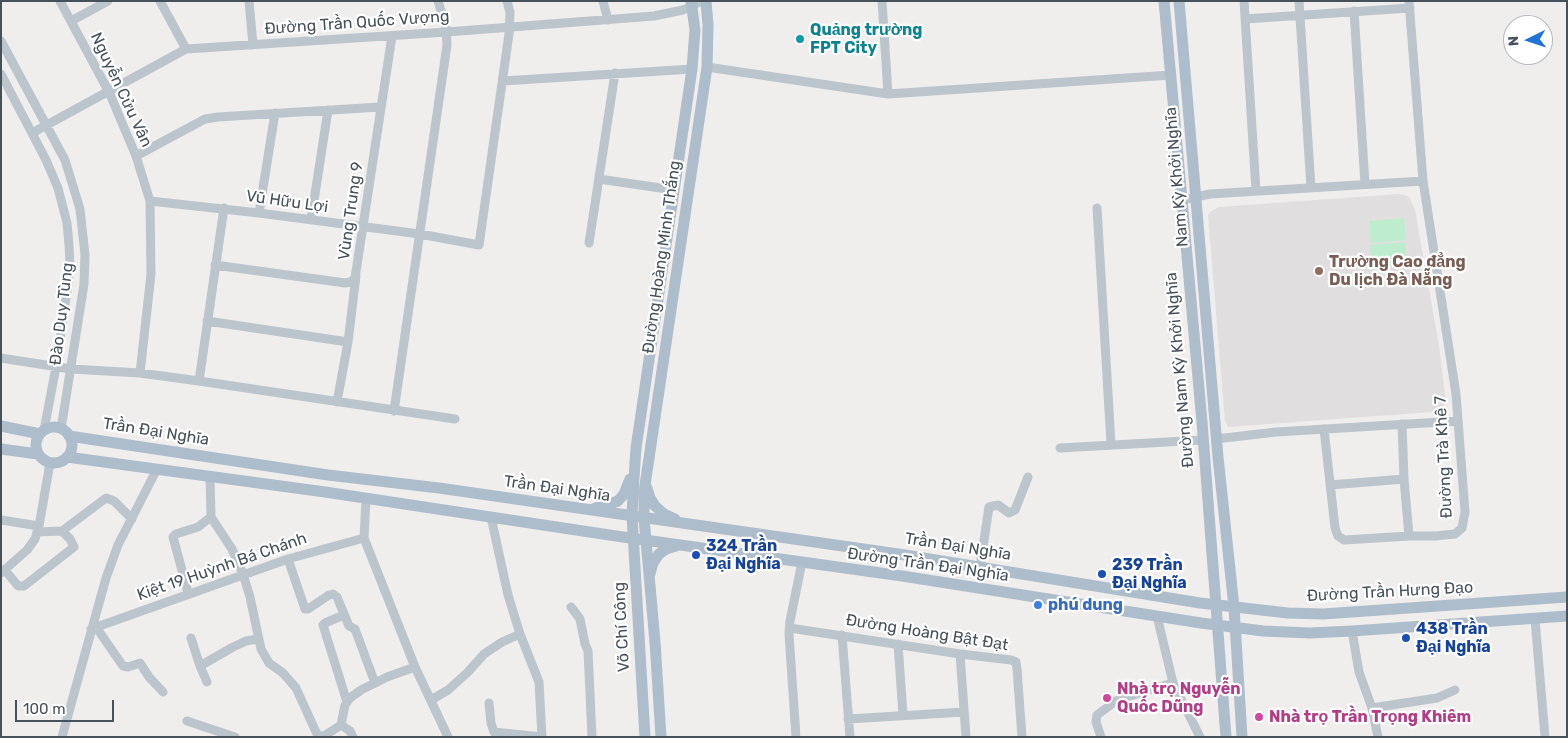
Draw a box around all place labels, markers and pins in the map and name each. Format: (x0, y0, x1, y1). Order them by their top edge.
place label: Quảng trường FPT City (810, 20, 923, 58)
marker: Quảng trường FPT City (794, 33, 806, 45)
place label: Trường Cao đẳng Du lịch Đà Nẵng (1329, 252, 1466, 290)
marker: Trường Cao đẳng Du lịch Đà Nẵng (1313, 265, 1325, 277)
place label: 324 Trần Đại Nghĩa (706, 536, 781, 574)
marker: 324 Trần Đại Nghĩa (690, 549, 702, 561)
place label: 239 Trần Đại Nghĩa (1112, 555, 1187, 593)
marker: 239 Trần Đại Nghĩa (1096, 568, 1108, 580)
place label: phú dung (1048, 595, 1123, 615)
marker: phú dung (1032, 599, 1044, 611)
place label: 438 Trần Đại Nghĩa (1416, 619, 1491, 657)
marker: 438 Trần Đại Nghĩa (1400, 632, 1412, 644)
place label: Nhà trọ Nguyễn Quốc Dũng (1117, 679, 1241, 717)
marker: Nhà trọ Nguyễn Quốc Dũng (1101, 692, 1113, 704)
place label: Nhà trọ Trần Trọng Khiêm (1269, 707, 1471, 727)
marker: Nhà trọ Trần Trọng Khiêm (1253, 711, 1265, 723)

